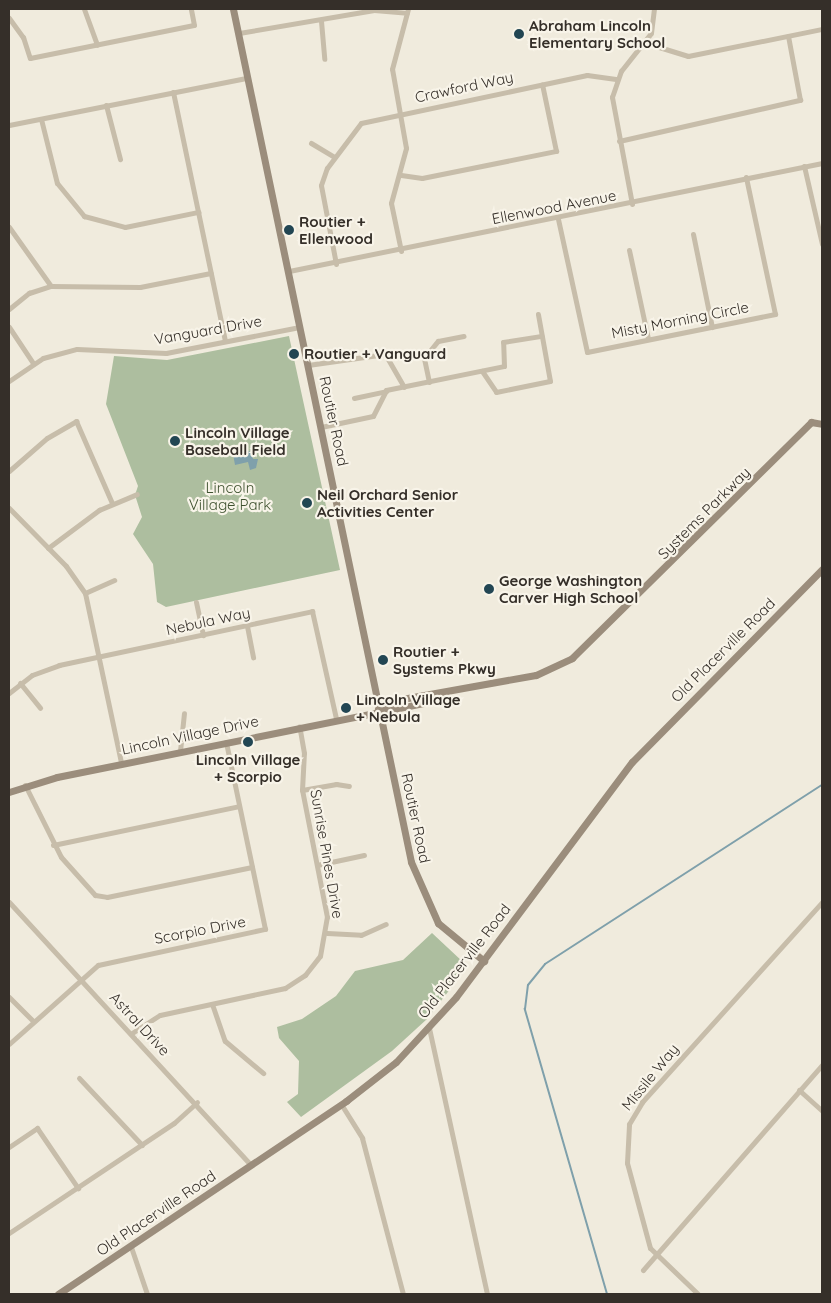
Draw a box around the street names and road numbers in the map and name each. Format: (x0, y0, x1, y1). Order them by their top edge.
street label: Crawford Way (413, 68, 515, 106)
street label: Ellenwood Avenue (490, 186, 618, 228)
street label: Misty Morning Circle (610, 298, 750, 342)
street label: Vanguard Drive (153, 312, 263, 348)
street label: Routier Road (316, 374, 352, 468)
street label: Systems Parkway (654, 463, 754, 563)
street label: Old Placerville Road (667, 594, 779, 706)
street label: Nebula Way (164, 603, 252, 639)
street label: Lincoln Village Drive (120, 712, 260, 758)
street label: Routier Road (398, 771, 434, 865)
street label: Sunrise Pines Drive (307, 788, 347, 920)
street label: Old Placerville Road (414, 900, 514, 1022)
street label: Scorpio Drive (153, 912, 247, 948)
street label: Astral Drive (106, 989, 174, 1059)
street label: Missile Way (618, 1040, 682, 1114)
street label: Old Placerville Road (93, 1166, 219, 1260)

